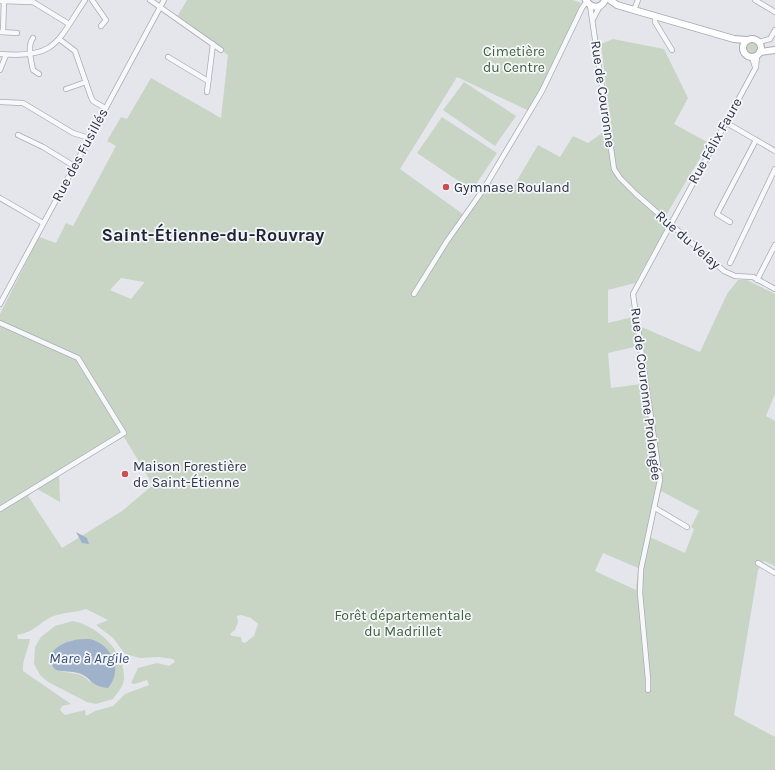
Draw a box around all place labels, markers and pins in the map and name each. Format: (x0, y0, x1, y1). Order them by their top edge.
place label: Gymnase Rouland (454, 179, 570, 196)
marker: Gymnase Rouland (441, 182, 451, 192)
place label: Maison Forestière de Saint-Étienne (133, 458, 247, 491)
marker: Maison Forestière de Saint-Étienne (120, 469, 130, 479)

